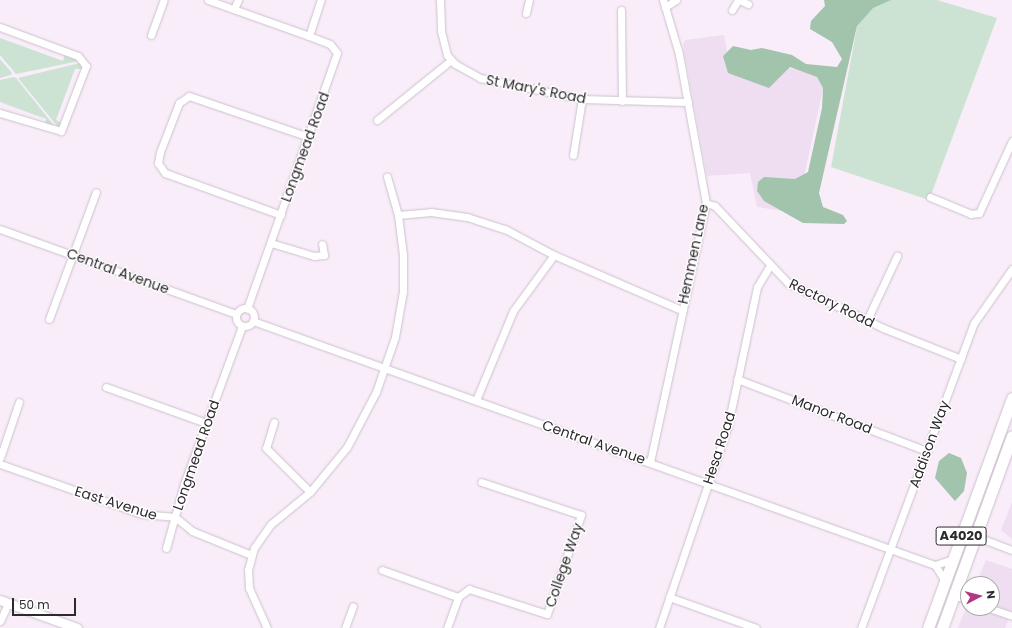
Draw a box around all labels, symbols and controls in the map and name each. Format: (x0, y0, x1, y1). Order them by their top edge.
street label: St Mary's Road (485, 71, 587, 107)
street label: Longmead Road (277, 90, 333, 204)
street label: Hemmen Lane (674, 202, 712, 306)
street label: Central Avenue (64, 245, 172, 297)
street label: Rectory Road (787, 275, 877, 331)
street label: Manor Road (789, 391, 875, 437)
street label: Longmead Road (169, 398, 223, 512)
street label: Addison Way (905, 398, 953, 490)
street label: Hesa Road (699, 410, 739, 486)
street label: Central Avenue (540, 416, 648, 468)
street label: East Avenue (73, 482, 159, 524)
street label: College Way (542, 521, 586, 609)
road number: A4020 (935, 525, 987, 547)
north arrow (960, 576, 1000, 616)
scale bar (14, 590, 78, 616)
text: N (982, 590, 999, 600)
text: 50 m (19, 596, 50, 613)

